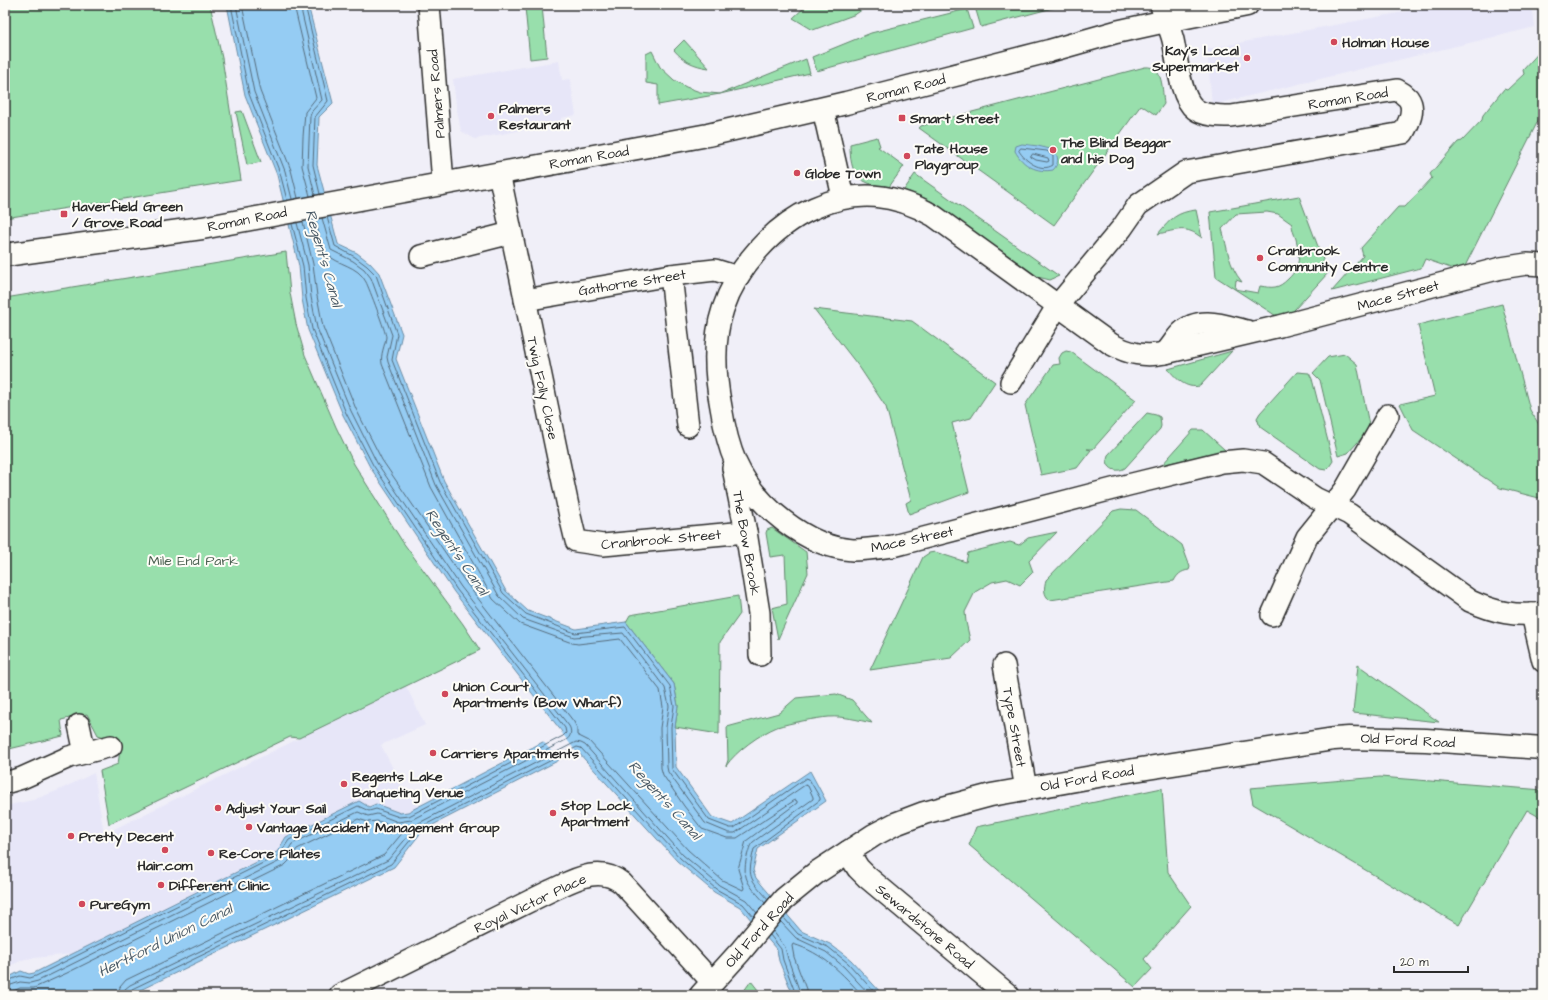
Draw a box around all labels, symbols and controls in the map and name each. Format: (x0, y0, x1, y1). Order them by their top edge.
place label: Holman House (1342, 33, 1430, 53)
marker: Holman House (1329, 37, 1339, 47)
place label: Kay's Local Supermarket (1151, 41, 1240, 77)
street label: Palmers Road (423, 49, 451, 139)
marker: Kay's Local Supermarket (1242, 53, 1252, 63)
street label: Roman Road (865, 70, 948, 108)
street label: Roman Road (1307, 83, 1390, 115)
place label: Palmers Restaurant (499, 99, 571, 135)
place label: Smart Street (909, 109, 1000, 129)
marker: Palmers Restaurant (486, 111, 496, 121)
marker: Smart Street (897, 113, 907, 123)
place label: The Blind Beggar and his Dog (1060, 133, 1171, 170)
place label: Tate House Playgroup (914, 139, 988, 176)
street label: Roman Road (548, 141, 631, 175)
marker: The Blind Beggar and his Dog (1048, 145, 1058, 155)
marker: Tate House Playgroup (902, 151, 912, 161)
place label: Globe Town (805, 164, 881, 184)
marker: Globe Town (792, 168, 802, 178)
place label: Haverfield Green / Grove Road (72, 197, 183, 233)
street label: Roman Road (206, 202, 289, 237)
water label: Regent's Canal (299, 207, 348, 311)
marker: Haverfield Green / Grove Road (59, 209, 69, 219)
place label: Cranbrook Community Centre (1268, 241, 1389, 277)
marker: Cranbrook Community Centre (1255, 253, 1265, 263)
street label: Gathorne Street (577, 265, 688, 301)
street label: Mace Street (1355, 275, 1442, 316)
street label: Twig Folly Close (521, 335, 563, 442)
street label: The Bow Brook (727, 489, 765, 597)
water label: Regent's Canal (419, 505, 494, 601)
street label: Mace Street (869, 521, 956, 558)
street label: Cranbrook Street (600, 525, 722, 555)
park label: Mile End Park (148, 551, 238, 571)
place label: Union Court Apartments (Bow Wharf) (453, 677, 621, 713)
street label: Type Street (997, 686, 1031, 769)
marker: Union Court Apartments (Bow Wharf) (440, 689, 450, 699)
street label: Old Ford Road (1360, 729, 1456, 753)
place label: Carriers Apartments (441, 744, 579, 764)
marker: Carriers Apartments (428, 748, 438, 758)
water label: Regent's Canal (623, 756, 707, 846)
street label: Old Ford Road (1039, 761, 1135, 797)
place label: Regents Lake Banqueting Venue (352, 767, 464, 804)
marker: Regents Lake Banqueting Venue (339, 779, 349, 789)
place label: Stop Lock Apartment (560, 796, 632, 832)
place label: Adjust Your Sail (226, 799, 327, 819)
marker: Adjust Your Sail (213, 803, 223, 813)
marker: Stop Lock Apartment (548, 808, 558, 818)
place label: Vantage Accident Management Group (256, 818, 500, 839)
marker: Vantage Accident Management Group (244, 822, 254, 832)
place label: Pretty Decent (79, 827, 174, 847)
marker: Pretty Decent (66, 831, 76, 841)
place label: Re-Core Pilates (219, 844, 320, 864)
marker: Hair.com (160, 845, 170, 855)
marker: Re-Core Pilates (206, 848, 216, 858)
place label: Hair.com (137, 856, 194, 876)
street label: Royal Victor Place (471, 869, 590, 939)
place label: Different Clinic (169, 876, 270, 896)
marker: Different Clinic (156, 880, 166, 890)
street label: Sewardstone Road (871, 880, 978, 974)
street label: Old Ford Road (721, 889, 799, 973)
place label: PureGym (90, 895, 151, 915)
water label: Hertford Union Canal (95, 898, 237, 982)
marker: PureGym (77, 899, 87, 909)
scale bar (1394, 948, 1468, 974)
text: 20 m (1400, 954, 1429, 971)

